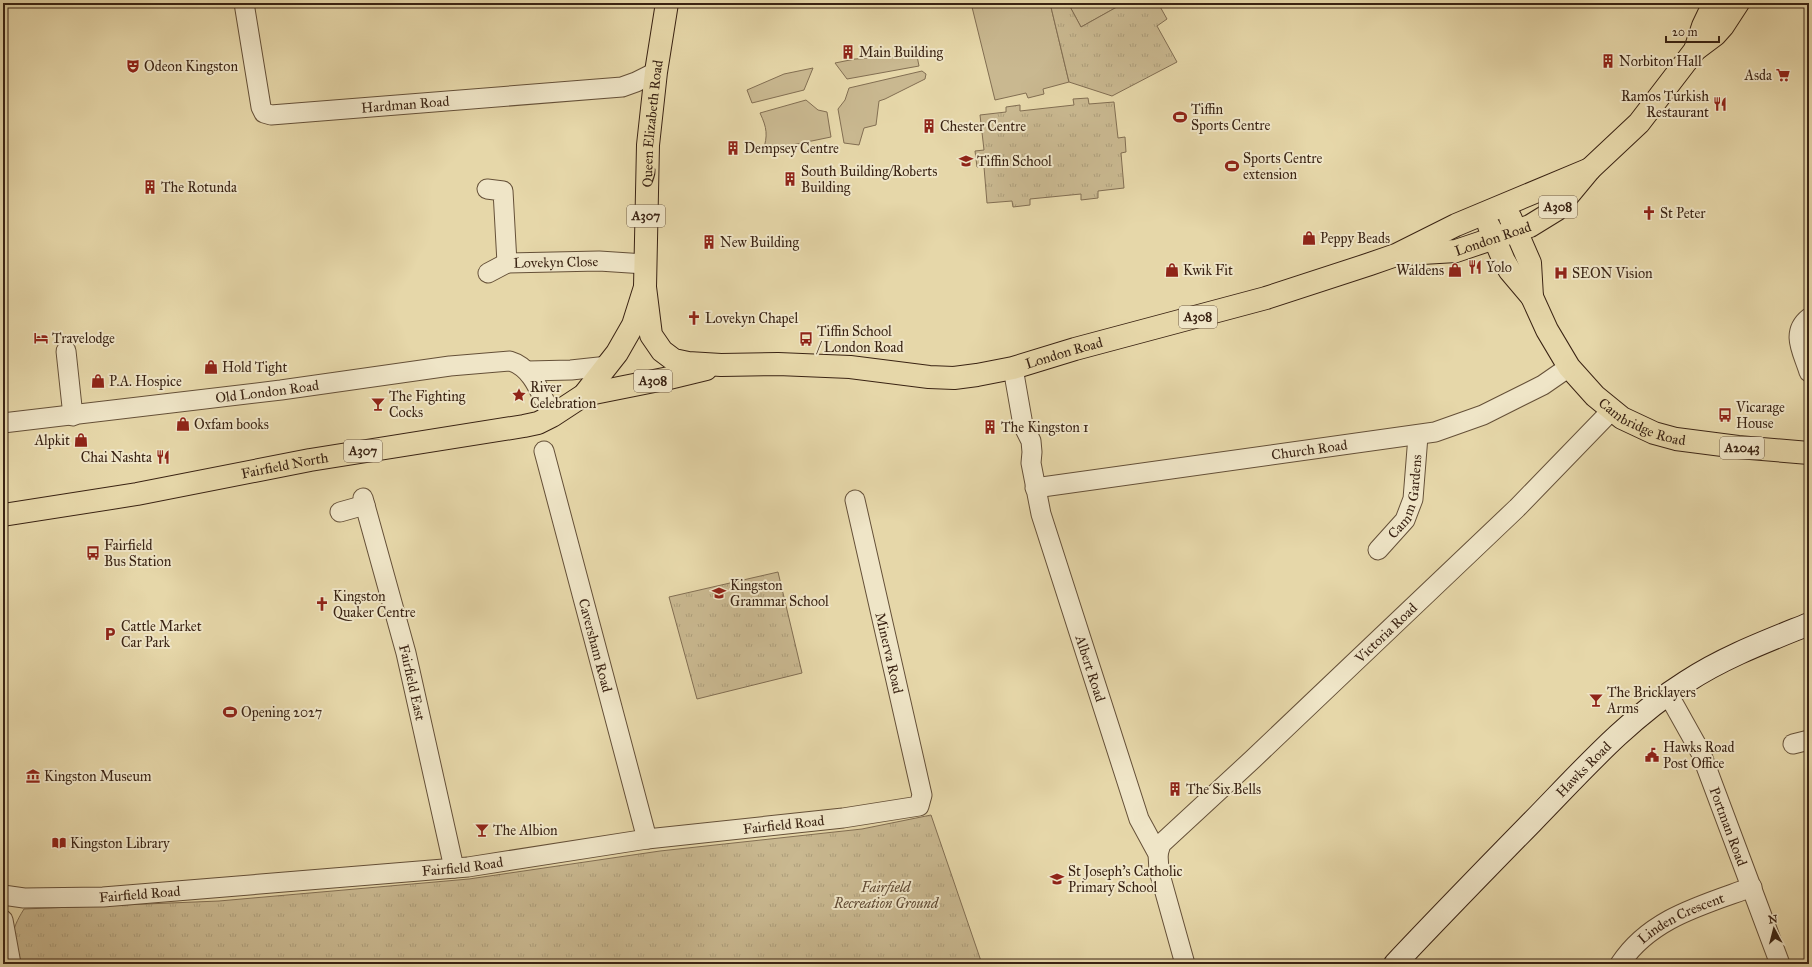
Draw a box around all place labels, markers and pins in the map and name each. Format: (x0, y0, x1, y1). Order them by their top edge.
building icon: Main Building (840, 44, 856, 60)
place label: Main Building (859, 44, 944, 61)
building icon: Norbiton Hall (1600, 53, 1616, 69)
place label: Norbiton Hall (1619, 53, 1702, 70)
theatre icon: Odeon Kingston (125, 58, 141, 74)
place label: Odeon Kingston (144, 58, 238, 75)
place label: Asda (1744, 67, 1772, 84)
supermarket icon: Asda (1775, 67, 1791, 83)
place label: Ramos Turkish Restaurant (1621, 88, 1709, 121)
restaurant icon: Ramos Turkish Restaurant (1712, 96, 1728, 112)
place label: Tiffin Sports Centre (1191, 101, 1271, 134)
sports icon: Tiffin Sports Centre (1172, 109, 1188, 125)
building icon: Chester Centre (921, 118, 937, 134)
place label: Chester Centre (940, 118, 1026, 135)
building icon: Dempsey Centre (725, 140, 741, 156)
place label: Dempsey Centre (744, 140, 839, 157)
place label: Sports Centre extension (1243, 150, 1323, 183)
school or university icon: Tiffin School (958, 153, 974, 169)
place label: Tiffin School (977, 153, 1052, 170)
sports icon: Sports Centre extension (1224, 158, 1240, 174)
place label: South Building/Roberts Building (801, 163, 937, 196)
building icon: South Building/Roberts Building (782, 171, 798, 187)
building icon: The Rotunda (142, 179, 158, 195)
place label: The Rotunda (161, 179, 237, 196)
church icon: St Peter (1641, 205, 1657, 221)
place label: St Peter (1660, 205, 1706, 222)
shop icon: Peppy Beads (1301, 230, 1317, 246)
place label: Peppy Beads (1320, 230, 1390, 247)
building icon: New Building (701, 234, 717, 250)
place label: New Building (720, 234, 799, 251)
restaurant icon: Yolo (1467, 259, 1483, 275)
place label: Yolo (1486, 259, 1512, 276)
shop icon: Kwik Fit (1164, 262, 1180, 278)
place label: Kwik Fit (1183, 262, 1233, 279)
place label: Waldens (1396, 262, 1444, 279)
shop icon: Waldens (1447, 262, 1463, 278)
hospital icon: SEON Vision (1553, 265, 1569, 281)
place label: SEON Vision (1572, 265, 1653, 282)
church icon: Lovekyn Chapel (686, 310, 702, 326)
place label: Lovekyn Chapel (705, 310, 798, 327)
place label: Tiffin School / London Road (816, 323, 903, 356)
hotel icon: Travelodge (33, 330, 49, 346)
place label: Travelodge (52, 330, 115, 347)
bus stop icon: Tiffin School / London Road (798, 331, 814, 347)
shop icon: Hold Tight (203, 359, 219, 375)
place label: Hold Tight (222, 359, 288, 376)
shop icon: P.A. Hospice (90, 373, 106, 389)
place label: P.A. Hospice (109, 373, 182, 390)
place label: River Celebration (530, 379, 597, 412)
place icon: River Celebration (511, 387, 527, 403)
place label: The Fighting Cocks (389, 388, 466, 421)
bar icon: The Fighting Cocks (370, 396, 386, 412)
place label: Vicarage House (1735, 399, 1785, 432)
bus stop icon: Vicarage House (1717, 407, 1733, 423)
shop icon: Oxfam books (175, 416, 191, 432)
place label: Oxfam books (194, 416, 269, 433)
building icon: The Kingston 1 (982, 419, 998, 435)
place label: The Kingston 1 (1001, 419, 1089, 436)
place label: Alpkit (34, 432, 70, 449)
shop icon: Alpkit (73, 432, 89, 448)
place label: Chai Nashta (81, 449, 152, 466)
restaurant icon: Chai Nashta (155, 449, 171, 465)
place label: Fairfield Bus Station (104, 537, 172, 570)
bus stop icon: Fairfield Bus Station (85, 545, 101, 561)
place label: Kingston Grammar School (730, 577, 829, 610)
school or university icon: Kingston Grammar School (711, 585, 727, 601)
place label: Kingston Quaker Centre (333, 588, 416, 621)
church icon: Kingston Quaker Centre (314, 596, 330, 612)
place label: Cattle Market Car Park (121, 618, 202, 651)
parking icon: Cattle Market Car Park (102, 626, 118, 642)
place label: The Bricklayers Arms (1606, 684, 1696, 717)
bar icon: The Bricklayers Arms (1588, 692, 1604, 708)
sports icon: Opening 2027 (222, 704, 238, 720)
place label: Opening 2027 (241, 704, 322, 721)
place label: Hawks Road Post Office (1663, 739, 1734, 772)
public building icon: Hawks Road Post Office (1644, 747, 1660, 763)
museum icon: Kingston Museum (25, 768, 41, 784)
place label: Kingston Museum (44, 768, 152, 785)
building icon: The Six Bells (1167, 781, 1183, 797)
place label: The Six Bells (1186, 781, 1261, 798)
bar icon: The Albion (474, 822, 490, 838)
place label: The Albion (493, 822, 558, 839)
library icon: Kingston Library (51, 835, 67, 851)
place label: Kingston Library (70, 835, 170, 852)
place label: St Joseph's Catholic Primary School (1068, 863, 1183, 896)
school or university icon: St Joseph's Catholic Primary School (1049, 871, 1065, 887)

